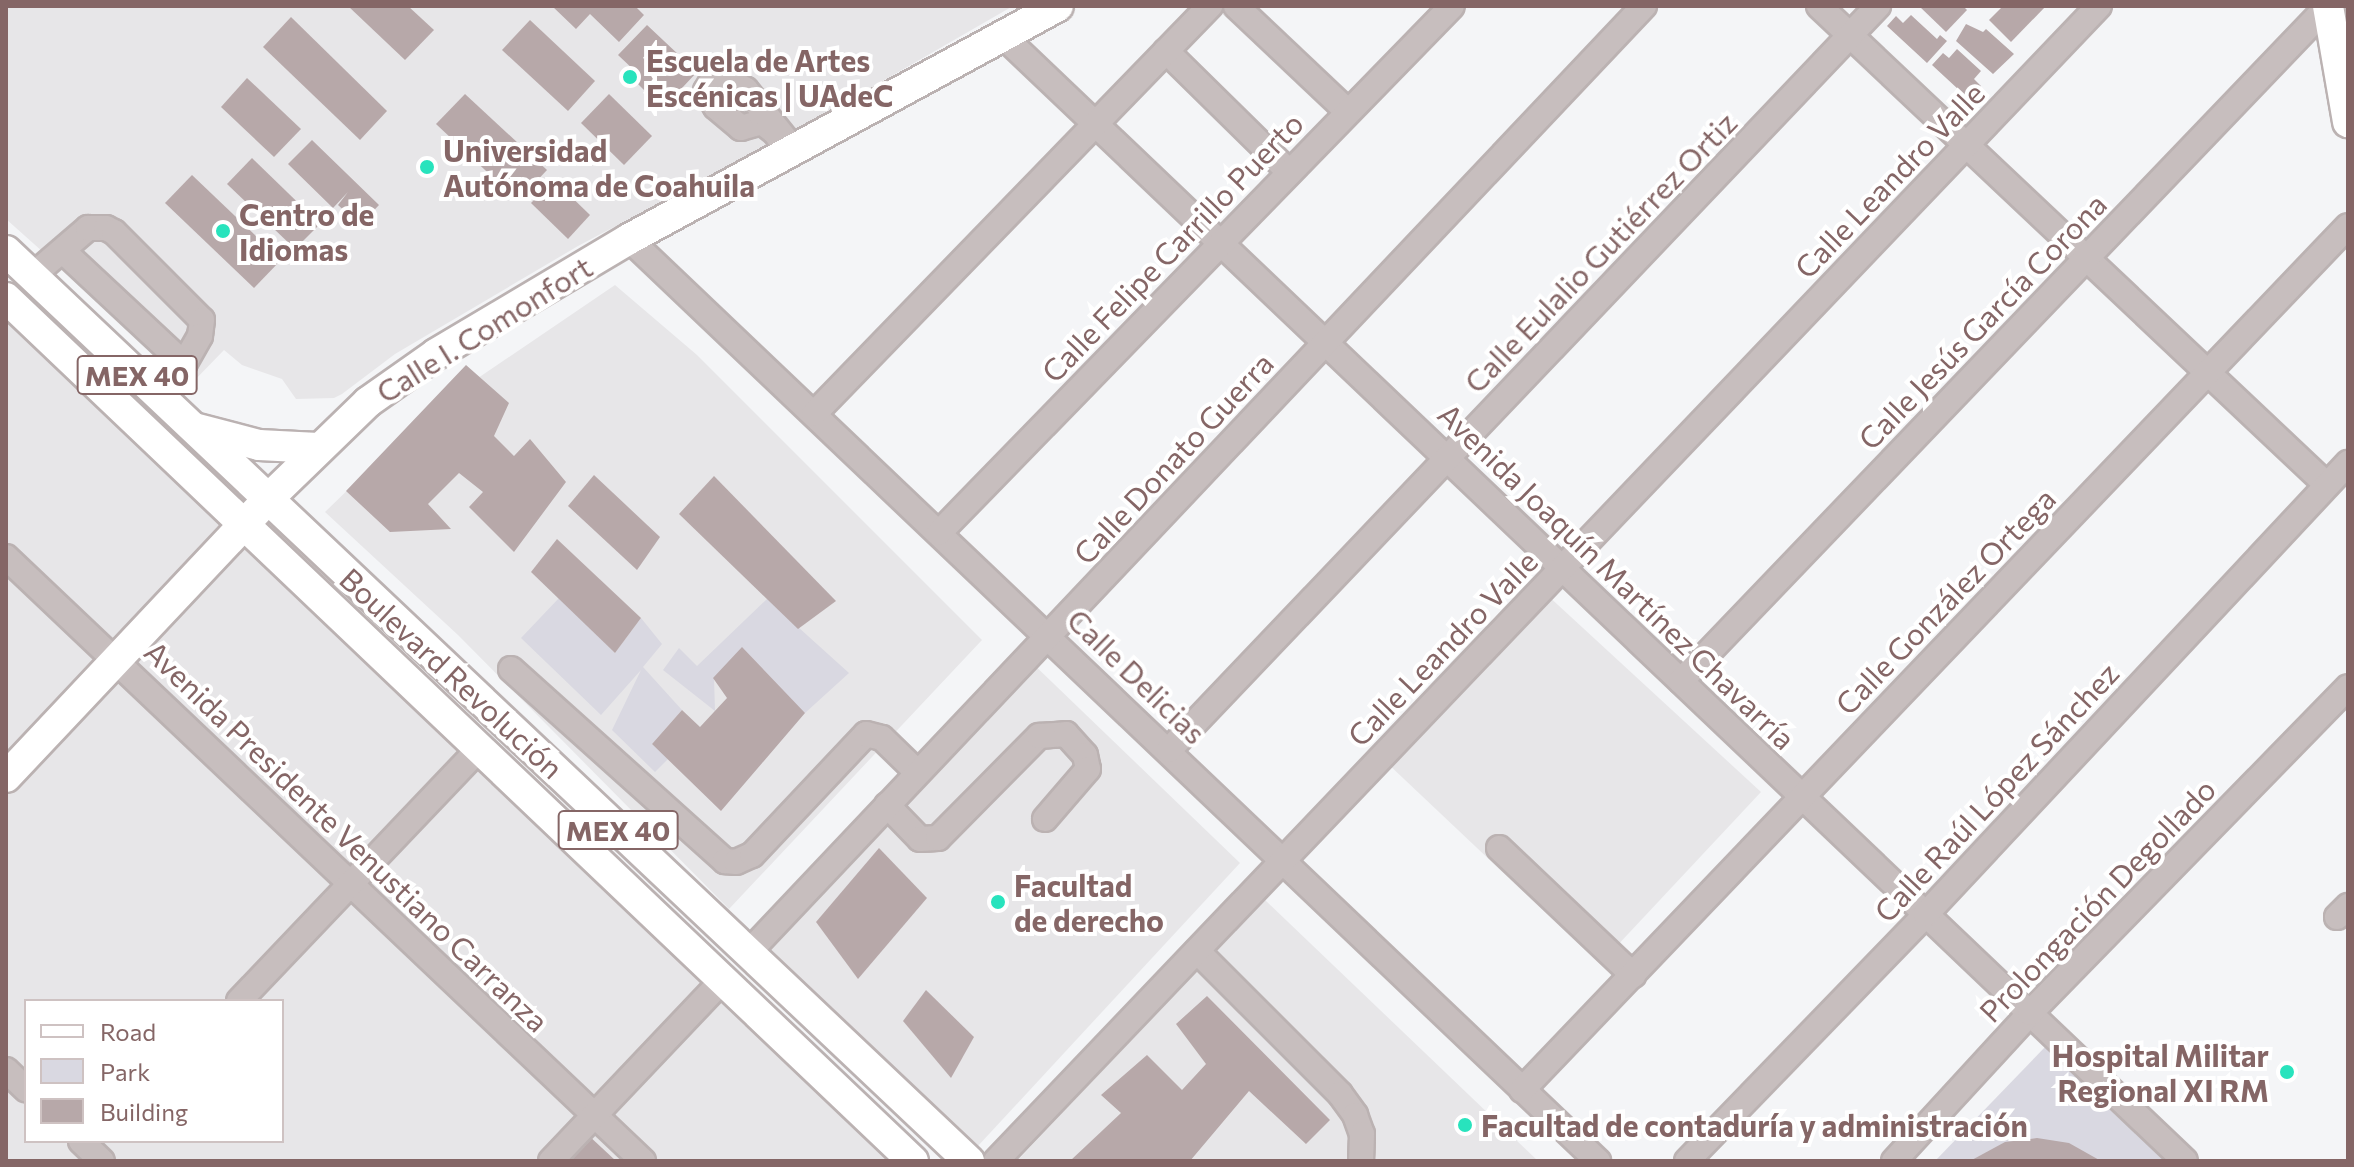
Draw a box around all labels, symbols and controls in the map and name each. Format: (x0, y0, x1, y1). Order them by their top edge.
place label: Escuela de Artes Escénicas | UAdeC (646, 42, 894, 112)
marker: Escuela de Artes Escénicas | UAdeC (621, 68, 639, 86)
street label: Calle Leandro Valle (1787, 75, 1991, 285)
street label: Calle Eulalio Gutiérrez Ortiz (1457, 104, 1743, 400)
street label: Calle Felipe Carrillo Puerto (1034, 105, 1310, 389)
place label: Universidad Autónoma de Coahuila (443, 132, 755, 202)
marker: Universidad Autónoma de Coahuila (418, 158, 436, 176)
street label: Calle Jesús García Corona (1851, 186, 2113, 456)
place label: Centro de Idiomas (239, 196, 374, 266)
marker: Centro de Idiomas (214, 222, 232, 240)
street label: Calle I. Comonfort (370, 248, 598, 410)
street label: Calle Donato Guerra (1066, 345, 1280, 571)
road number: MEX 40 (75, 351, 199, 399)
street label: Avenida Joaquín Martínez Chavarría (1431, 396, 1803, 756)
street label: Calle González Ortega (1828, 480, 2062, 722)
street label: Calle Leandro Valle (1340, 543, 1544, 753)
street label: Boulevard Revolución (333, 560, 571, 786)
street label: Calle Delicias (1060, 601, 1214, 751)
street label: Avenida Presidente Venustiano Carranza (138, 633, 556, 1039)
street label: Calle Raúl López Sánchez (1866, 655, 2126, 929)
street label: Prolongación Degollado (1971, 771, 2223, 1029)
road number: MEX 40 (556, 806, 680, 854)
place label: Facultad de derecho (1014, 867, 1164, 938)
marker: Facultad de derecho (989, 893, 1007, 911)
legend (24, 999, 284, 1143)
text: Road (100, 1017, 156, 1046)
place label: Hospital Militar Regional XI RM (2052, 1037, 2269, 1108)
text: Park (100, 1057, 150, 1086)
marker: Hospital Militar Regional XI RM (2276, 1061, 2298, 1083)
text: Building (100, 1097, 188, 1126)
place label: Facultad de contaduría y administración (1481, 1107, 2028, 1143)
marker: Facultad de contaduría y administración (1456, 1116, 1474, 1134)

